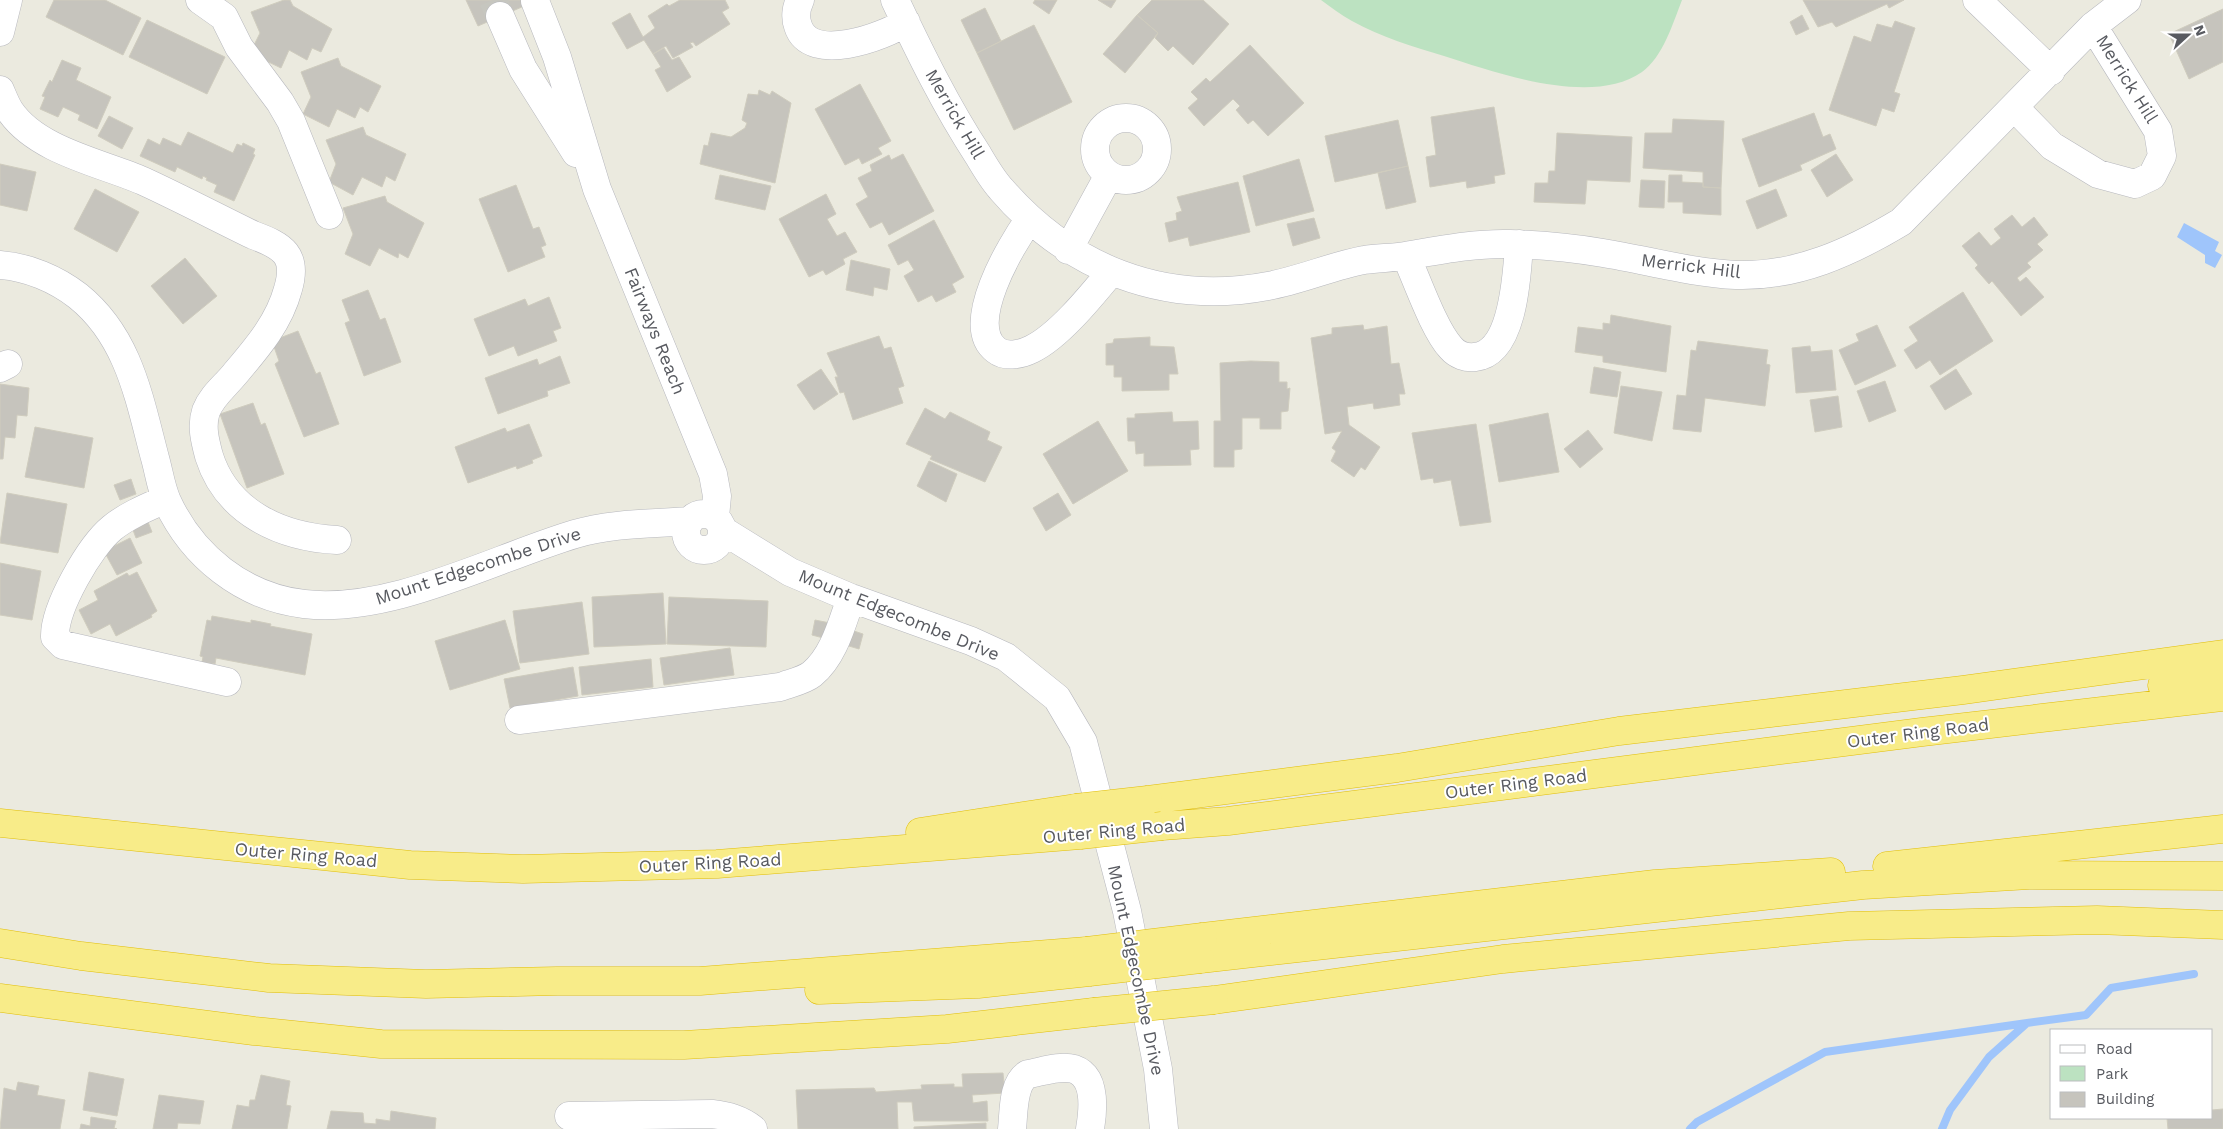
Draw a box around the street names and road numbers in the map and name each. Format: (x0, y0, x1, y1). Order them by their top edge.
street label: Merrick Hill (2092, 31, 2163, 127)
street label: Merrick Hill (921, 65, 990, 163)
street label: Merrick Hill (1640, 249, 1743, 282)
street label: Fairways Reach (620, 264, 690, 397)
street label: Mount Edgecombe Drive (372, 522, 583, 609)
street label: Mount Edgecombe Drive (796, 565, 1003, 665)
street label: Outer Ring Road (1846, 713, 1990, 752)
street label: Outer Ring Road (1444, 764, 1588, 803)
street label: Outer Ring Road (1042, 814, 1186, 847)
street label: Outer Ring Road (234, 838, 378, 871)
street label: Outer Ring Road (638, 848, 782, 877)
street label: Mount Edgecombe Drive (1104, 863, 1169, 1077)

